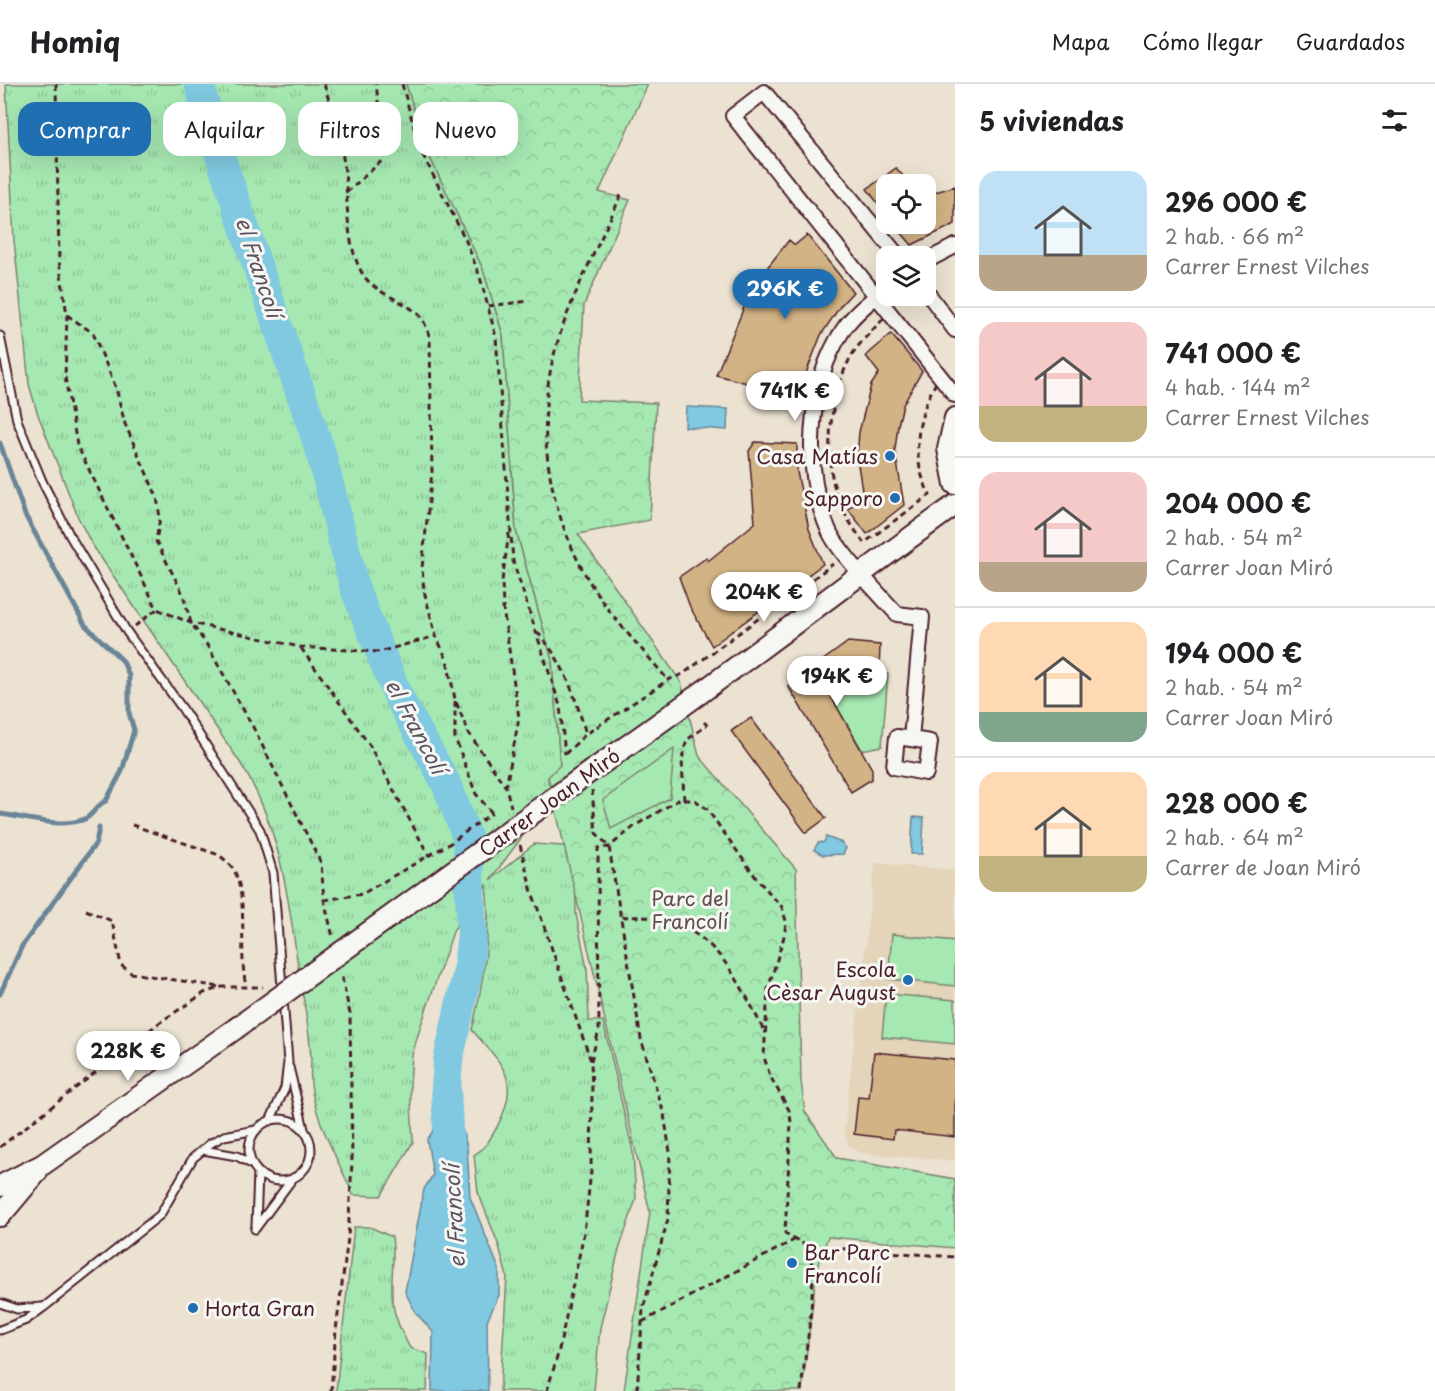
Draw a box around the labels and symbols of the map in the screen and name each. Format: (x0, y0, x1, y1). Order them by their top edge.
water label: el Francolí (229, 213, 293, 326)
pin: 296K € (736, 269, 834, 320)
pin: 741K € (746, 371, 844, 422)
place label: Casa Matías (756, 441, 878, 471)
marker: Casa Matías (883, 449, 897, 463)
place label: Sapporo (803, 483, 883, 513)
marker: Sapporo (888, 491, 902, 505)
pin: 204K € (715, 572, 813, 623)
pin: 194K € (788, 656, 886, 707)
water label: el Francolí (378, 673, 458, 784)
street label: Carrer Joan Miró (472, 740, 626, 864)
park label: Parc del Francolí (651, 883, 729, 936)
place label: Escola Cèsar August (766, 954, 897, 1007)
marker: Escola Cèsar August (901, 973, 915, 987)
pin: 228K € (79, 1031, 177, 1082)
water label: el Francolí (434, 1158, 472, 1269)
place label: Bar Parc Francolí (804, 1237, 890, 1290)
marker: Bar Parc Francolí (785, 1256, 799, 1270)
place label: Horta Gran (205, 1293, 315, 1323)
marker: Horta Gran (186, 1301, 200, 1315)

